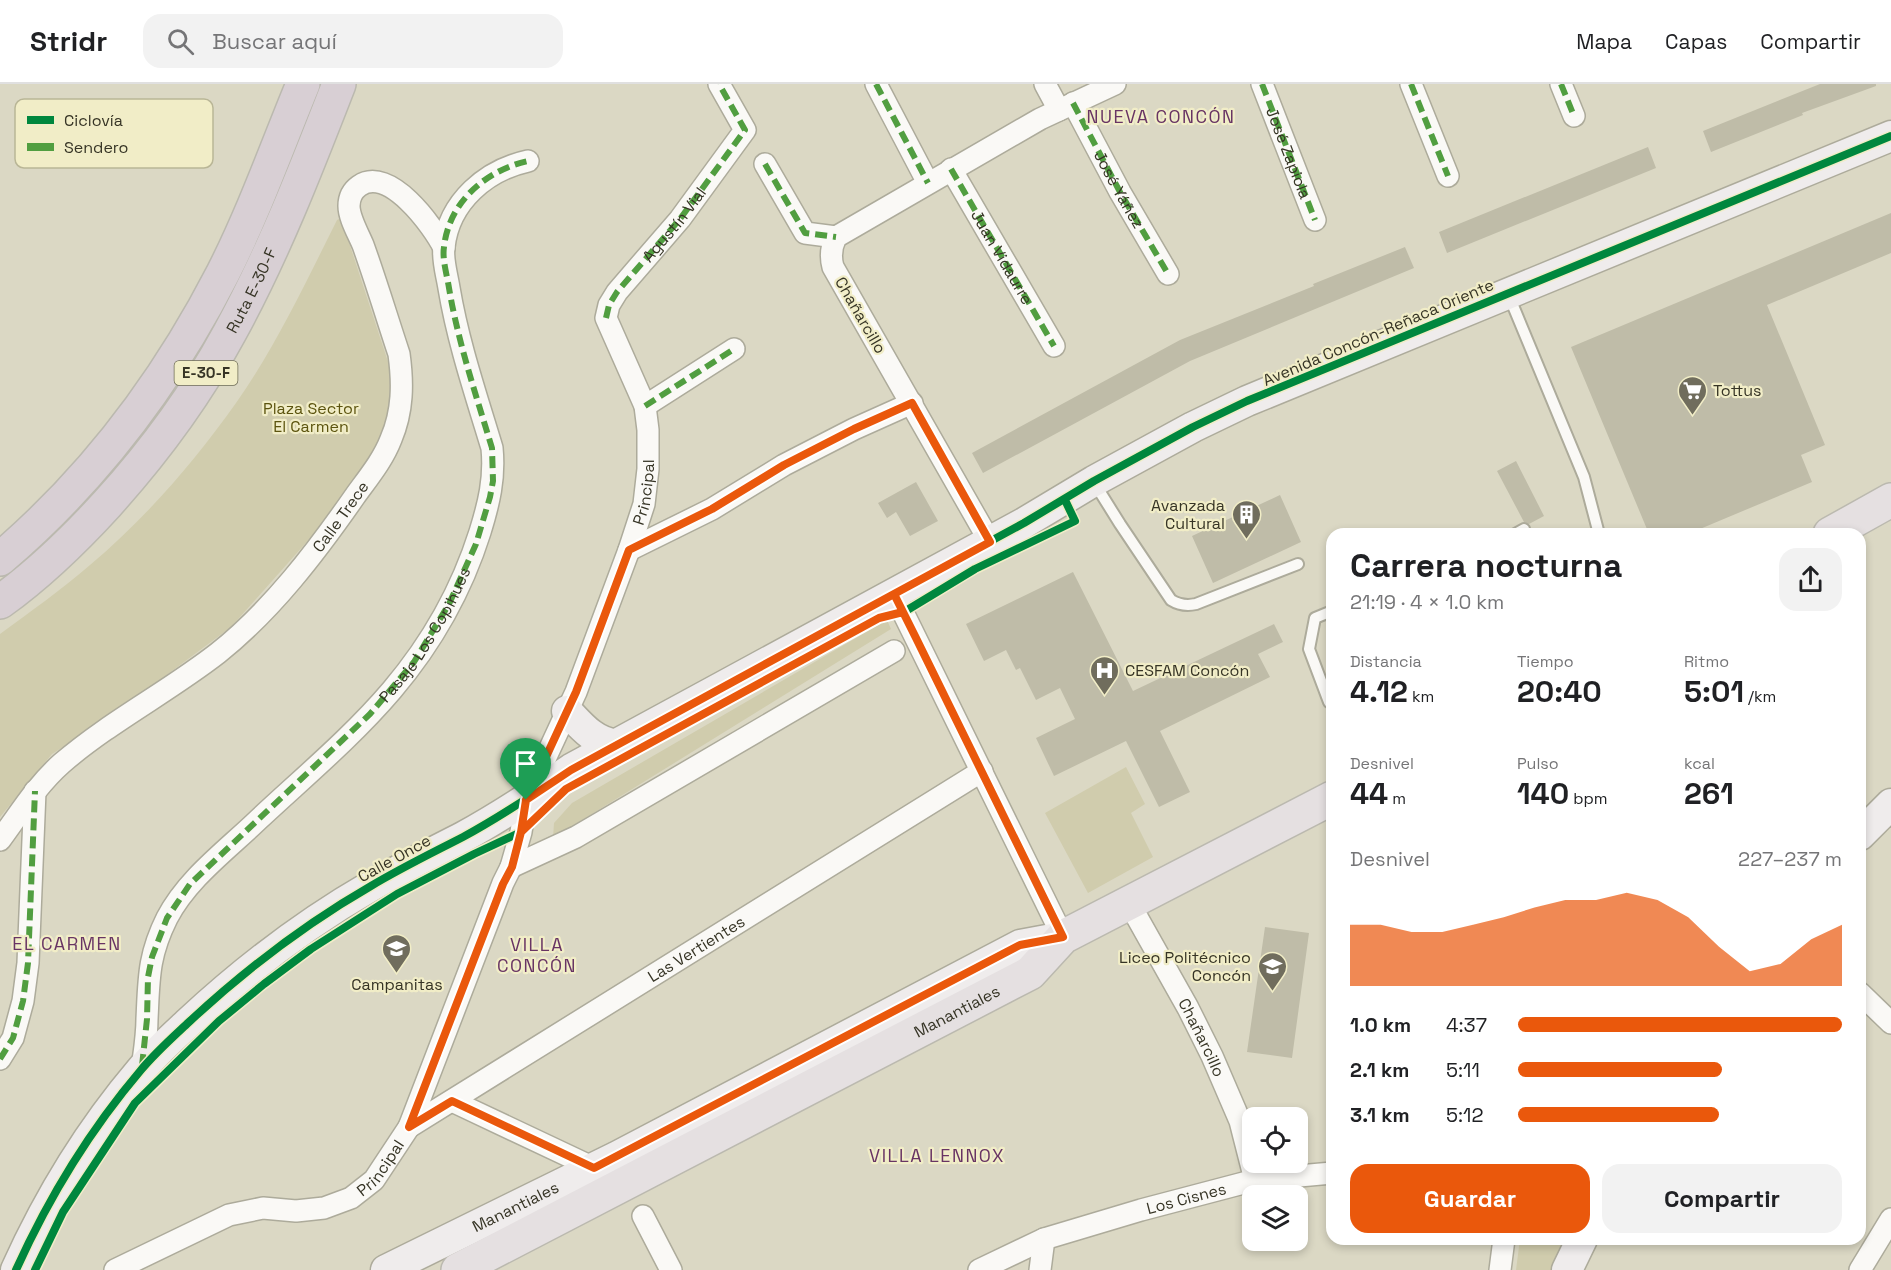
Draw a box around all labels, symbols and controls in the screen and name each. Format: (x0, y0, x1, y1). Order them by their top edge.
search box (143, 14, 563, 68)
text: Stridr (30, 23, 107, 59)
icon: search (164, 25, 197, 58)
text: Buscar aquí (212, 27, 337, 55)
text: Mapa (1576, 28, 1632, 55)
text: Capas (1665, 28, 1727, 55)
text: Compartir (1760, 28, 1861, 55)
legend (15, 99, 213, 168)
street label: José Zapiola (1261, 104, 1316, 202)
district label: NUEVA CONCÓN (1086, 105, 1236, 128)
text: Ciclovía (64, 110, 123, 131)
text: Sendero (64, 137, 129, 158)
street label: José Yáñez (1089, 147, 1149, 232)
street label: Agustín Vial (638, 183, 711, 266)
street label: Juan Vidaurre (966, 206, 1038, 309)
street label: Ruta E-30-F (221, 244, 282, 337)
street label: Chañarcillo (830, 273, 891, 357)
street label: Avenida Concón-Reñaca Oriente (1260, 274, 1497, 391)
road number: E-30-F (174, 361, 238, 385)
supermarket icon: Tottus (1676, 374, 1708, 416)
place label: Tottus (1713, 380, 1761, 401)
park label: Plaza Sector El Carmen (263, 398, 359, 437)
street label: Principal (628, 459, 659, 528)
street label: Calle Trece (308, 477, 373, 557)
place label: Avanzada Cultural (1151, 495, 1225, 534)
building icon: Avanzada Cultural (1230, 498, 1262, 540)
text: Carrera nocturna (1350, 545, 1622, 587)
button: share (1779, 548, 1842, 611)
street label: Pasaje Los Copihues (374, 564, 475, 707)
text: 21:19 · 4 × 1.0 km (1350, 589, 1504, 615)
text: Distancia (1350, 651, 1422, 672)
text: Tiempo (1517, 651, 1574, 672)
text: Ritmo (1684, 651, 1729, 672)
hospital icon: CESFAM Concón (1088, 654, 1120, 696)
place label: CESFAM Concón (1125, 660, 1249, 681)
text: 4.12 (1350, 672, 1408, 711)
text: 20:40 (1517, 672, 1602, 711)
text: 5:01 (1684, 672, 1744, 711)
text: km (1408, 686, 1434, 707)
text: /km (1744, 686, 1776, 707)
pin (500, 738, 551, 800)
icon: arrive (509, 747, 542, 780)
text: Desnivel (1350, 753, 1414, 774)
text: Pulso (1517, 753, 1559, 774)
text: kcal (1684, 753, 1715, 774)
text: 44 (1350, 774, 1388, 813)
text: 140 (1517, 774, 1569, 813)
text: 261 (1684, 774, 1734, 813)
text: m (1388, 788, 1406, 809)
text: bpm (1569, 788, 1608, 809)
street label: Calle Once (354, 830, 435, 887)
text: Desnivel (1350, 846, 1430, 872)
text: 227–237 m (1738, 846, 1842, 872)
street label: Las Vertientes (644, 911, 749, 987)
district label: EL CARMEN (12, 932, 122, 955)
school or university icon: Campanitas (381, 932, 413, 974)
district label: VILLA CONCÓN (497, 933, 577, 977)
place label: Liceo Politécnico Concón (1119, 947, 1251, 986)
school or university icon: Liceo Politécnico Concón (1256, 950, 1288, 992)
place label: Campanitas (351, 974, 443, 995)
street label: Manantiales (910, 980, 1004, 1042)
street label: Chañarcillo (1173, 994, 1230, 1080)
text: 1.0 km (1350, 1012, 1411, 1038)
text: 4:37 (1446, 1012, 1487, 1038)
text: 2.1 km (1350, 1057, 1409, 1083)
text: 5:11 (1446, 1057, 1480, 1083)
text: 3.1 km (1350, 1102, 1410, 1128)
text: 5:12 (1446, 1102, 1483, 1128)
map controls (1242, 1107, 1308, 1251)
button: locate (1242, 1107, 1308, 1173)
street label: Principal (352, 1136, 409, 1201)
district label: VILLA LENNOX (869, 1144, 1005, 1167)
button: Guardar (1350, 1164, 1590, 1233)
button: Compartir (1602, 1164, 1842, 1233)
street label: Manantiales (469, 1177, 562, 1237)
street label: Los Cisnes (1144, 1178, 1228, 1219)
button: layers (1242, 1185, 1308, 1251)

